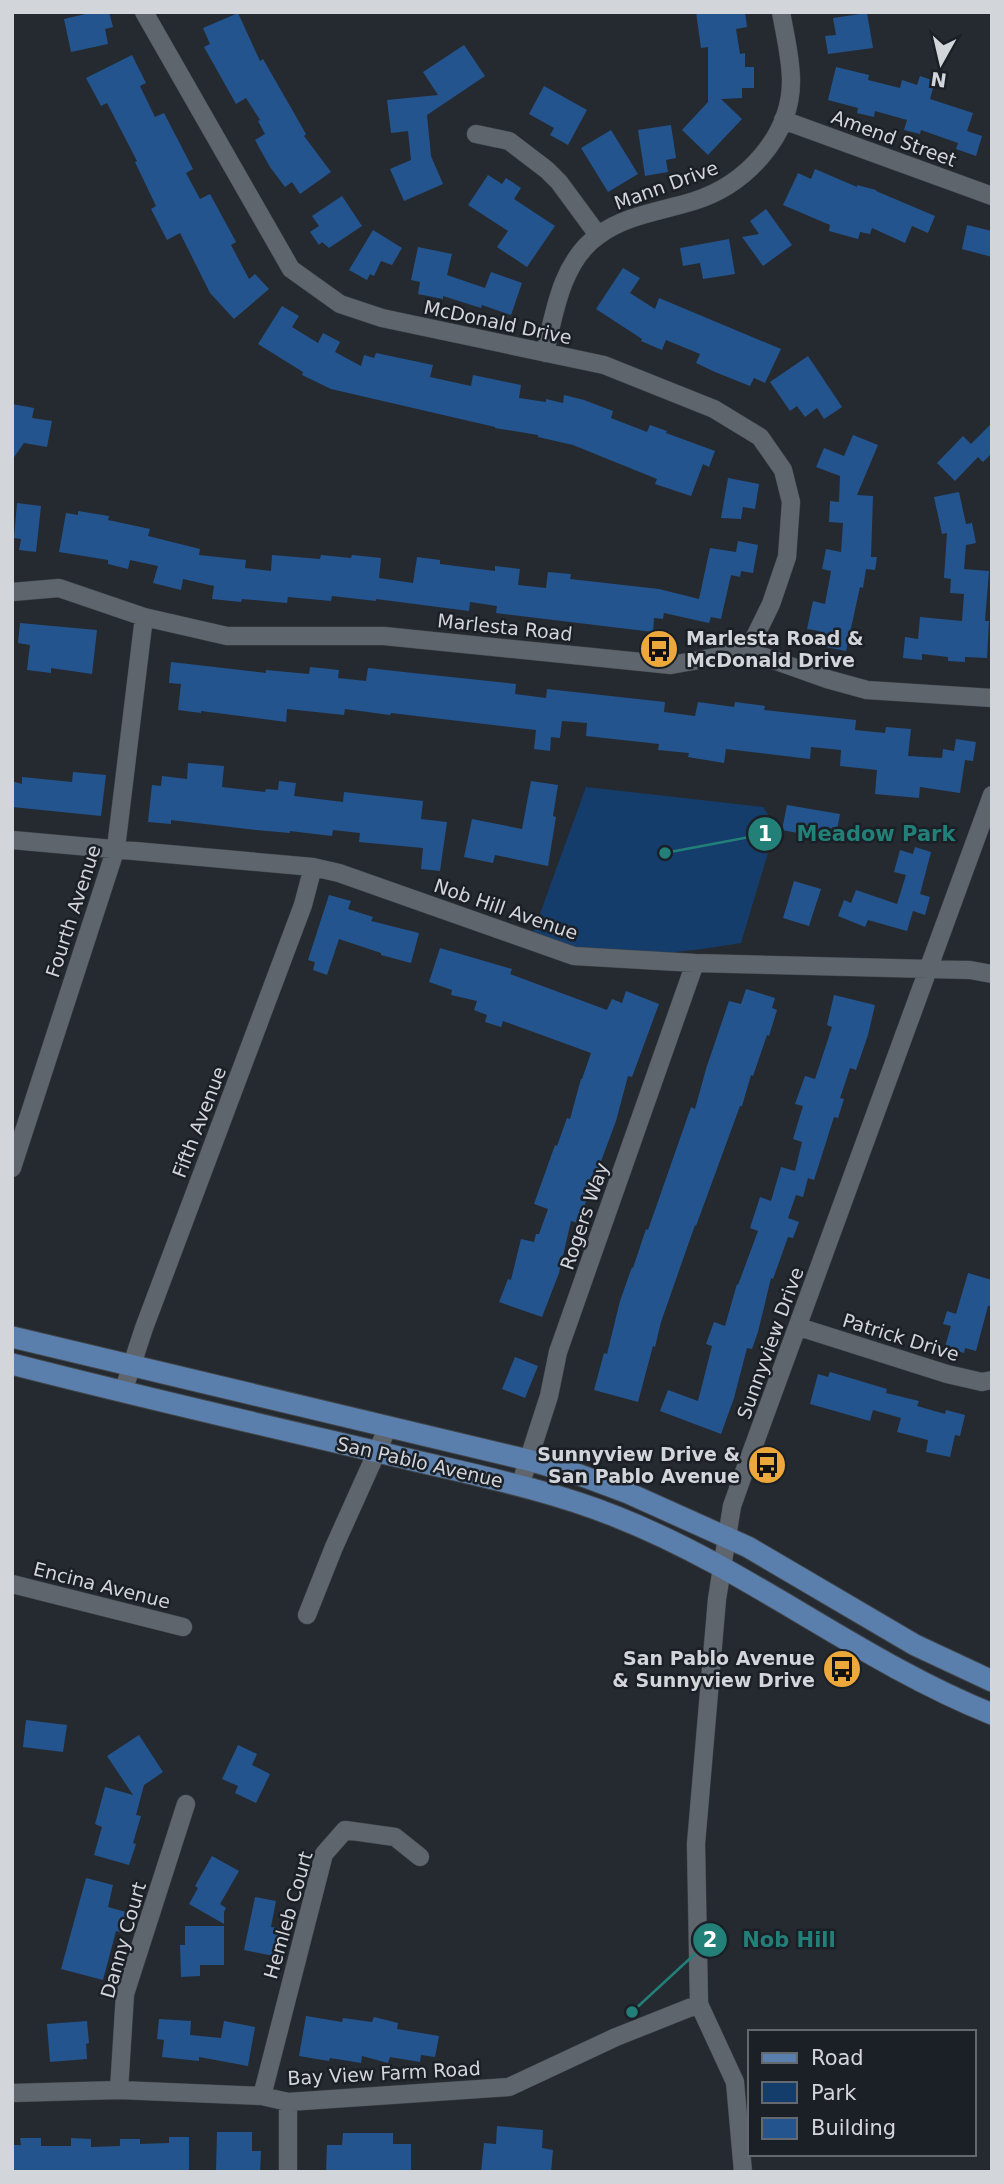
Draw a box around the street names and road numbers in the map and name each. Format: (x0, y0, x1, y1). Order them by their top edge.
street label: Amend Street (829, 105, 959, 171)
street label: Mann Drive (611, 156, 721, 214)
street label: McDonald Drive (422, 296, 574, 348)
street label: Marlesta Road (436, 609, 574, 645)
street label: Fourth Avenue (41, 842, 105, 980)
street label: Nob Hill Avenue (431, 874, 581, 944)
street label: Fifth Avenue (168, 1063, 230, 1181)
street label: Rogers Way (555, 1159, 613, 1273)
street label: Sunnyview Drive (732, 1264, 808, 1422)
street label: Patrick Drive (840, 1309, 962, 1365)
street label: San Pablo Avenue (335, 1432, 505, 1492)
street label: Encina Avenue (31, 1557, 173, 1613)
street label: Hemleb Court (259, 1849, 317, 1981)
street label: Danny Court (96, 1879, 150, 2001)
street label: Bay View Farm Road (287, 2057, 481, 2089)

